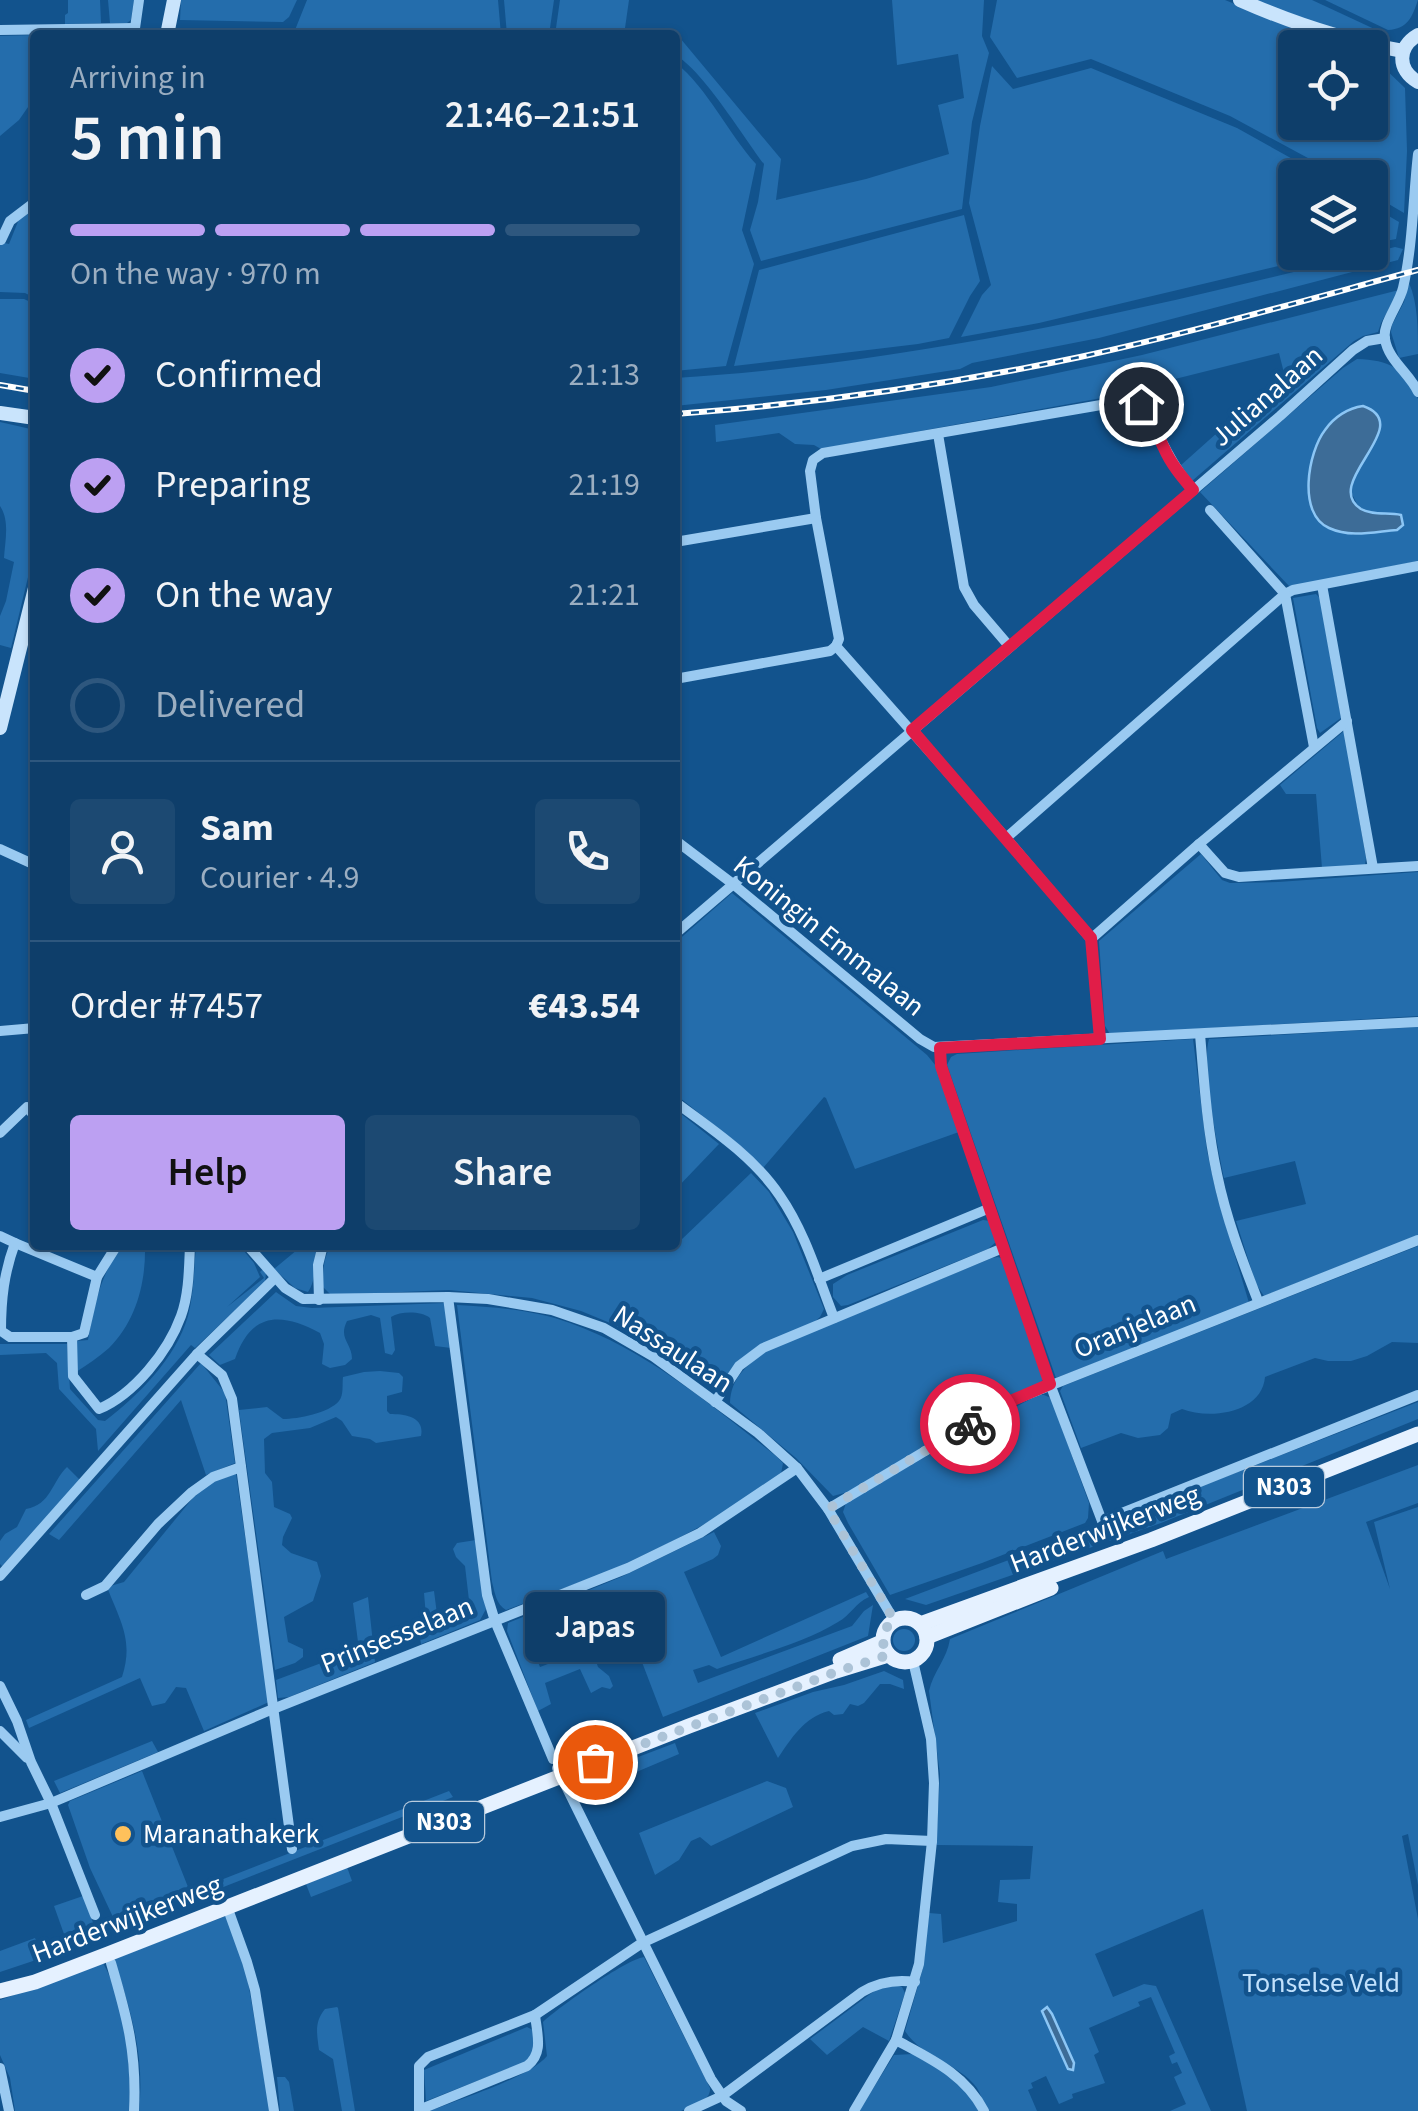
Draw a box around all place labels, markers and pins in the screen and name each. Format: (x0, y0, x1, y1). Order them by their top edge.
pin (1099, 362, 1184, 447)
callout: Japas (525, 1592, 665, 1662)
pin (553, 1720, 638, 1805)
place label: Maranathakerk (143, 1814, 319, 1854)
marker: Maranathakerk (112, 1823, 134, 1845)

